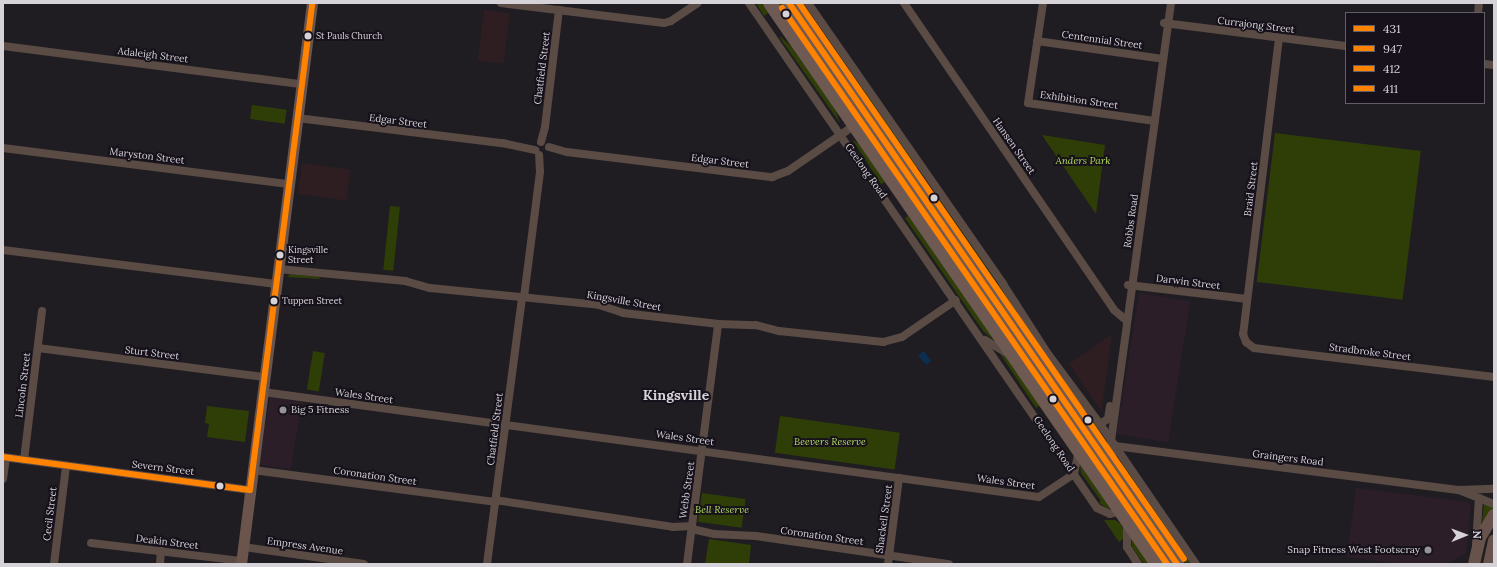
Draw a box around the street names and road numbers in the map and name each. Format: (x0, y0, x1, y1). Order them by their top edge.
street label: Currajong Street (1217, 14, 1295, 36)
street label: Centennial Street (1061, 28, 1143, 52)
street label: Chatfield Street (532, 31, 552, 105)
street label: Adaleigh Street (117, 45, 189, 65)
street label: Exhibition Street (1039, 89, 1119, 111)
street label: Edgar Street (368, 111, 428, 131)
street label: Hansen Street (990, 116, 1038, 176)
street label: Geelong Road (843, 141, 889, 201)
street label: Maryston Street (109, 145, 185, 167)
street label: Edgar Street (690, 151, 750, 171)
street label: Braid Street (1242, 161, 1260, 217)
street label: Robbs Road (1121, 193, 1141, 249)
street label: Darwin Street (1155, 272, 1221, 292)
street label: Kingsville Street (586, 289, 662, 313)
street label: Stradbroke Street (1328, 341, 1412, 363)
street label: Sturt Street (124, 344, 180, 362)
street label: Lincoln Street (13, 352, 33, 418)
street label: Wales Street (334, 386, 394, 406)
street label: Chatfield Street (485, 392, 505, 466)
street label: Geelong Road (1031, 414, 1077, 474)
street label: Wales Street (655, 428, 715, 448)
street label: Graingers Road (1252, 448, 1324, 468)
street label: Severn Street (131, 458, 195, 478)
street label: Webb Street (677, 461, 697, 519)
street label: Coronation Street (333, 464, 417, 488)
street label: Wales Street (976, 472, 1036, 492)
street label: Shackell Street (873, 484, 895, 554)
street label: Cecil Street (41, 486, 59, 542)
street label: Coronation Street (780, 524, 864, 548)
street label: Deakin Street (135, 532, 199, 552)
street label: Empress Avenue (266, 535, 344, 557)

